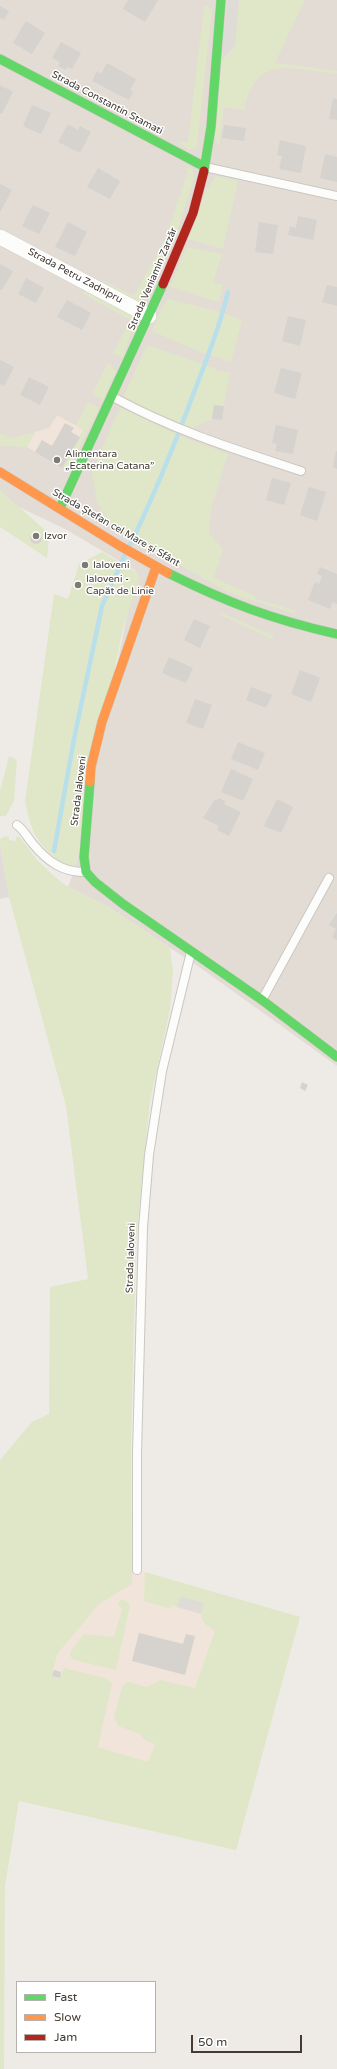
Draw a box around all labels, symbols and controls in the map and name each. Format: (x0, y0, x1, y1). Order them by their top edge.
street label: Strada Constantin Stamati (49, 69, 165, 137)
street label: Strada Veniamin Zarzăr (126, 226, 180, 332)
street label: Strada Petru Zadnipru (26, 246, 124, 306)
place label: Alimentara „Ecaterina Catana” (65, 448, 154, 472)
marker: Alimentara „Ecaterina Catana” (52, 455, 62, 465)
street label: Strada Ștefan cel Mare și Sfânt (50, 487, 182, 569)
place label: Izvor (44, 530, 67, 542)
marker: Izvor (31, 531, 41, 541)
place label: Ialoveni (93, 559, 129, 571)
marker: Ialoveni (80, 560, 90, 570)
place label: Ialoveni - Capăt de Linie (86, 573, 154, 596)
marker: Ialoveni - Capăt de Linie (73, 580, 83, 590)
street label: Strada Ialoveni (69, 755, 89, 827)
street label: Strada Ialoveni (124, 1223, 138, 1293)
legend (16, 1981, 156, 2053)
text: Fast (54, 1990, 77, 2004)
text: Slow (54, 2010, 81, 2024)
scale bar (193, 2027, 304, 2053)
text: Jam (54, 2030, 77, 2044)
text: 50 m (198, 2035, 227, 2049)

